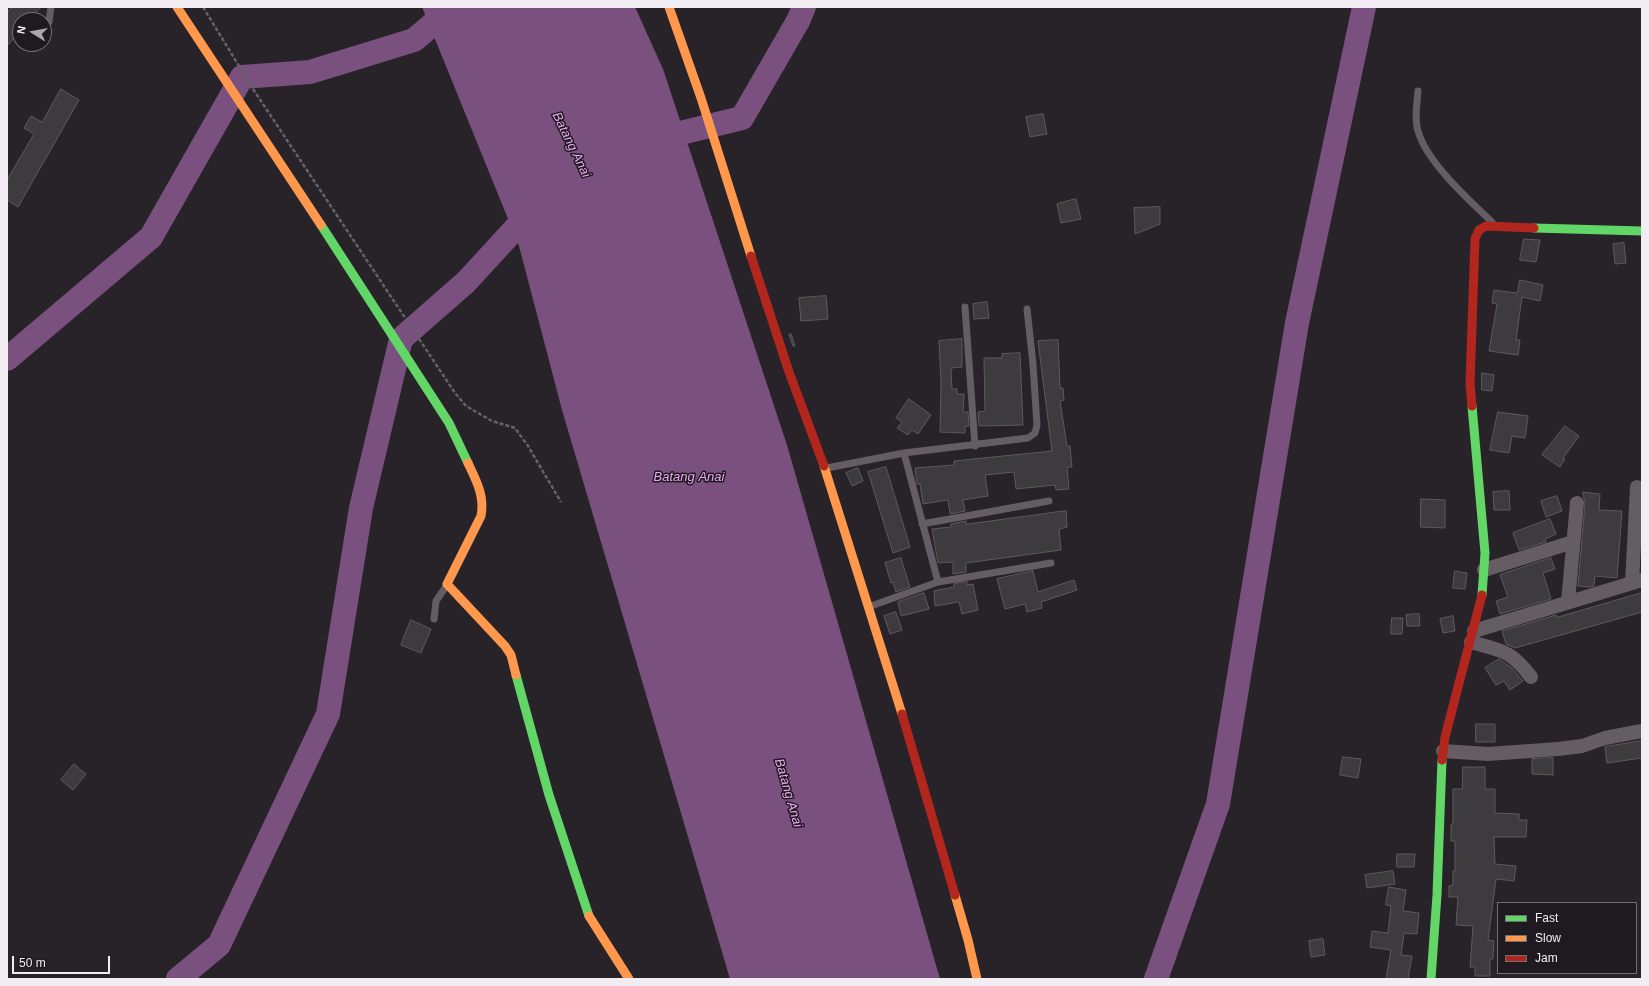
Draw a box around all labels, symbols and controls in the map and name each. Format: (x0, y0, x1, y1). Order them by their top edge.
north arrow (12, 12, 52, 52)
text: N (15, 25, 28, 35)
water label: Batang Anai (548, 110, 594, 180)
water label: Batang Anai (654, 469, 724, 485)
water label: Batang Anai (771, 757, 805, 829)
legend (1497, 902, 1637, 974)
text: Fast (1535, 911, 1558, 925)
text: Slow (1535, 931, 1561, 945)
scale bar (14, 948, 112, 974)
text: Jam (1535, 951, 1558, 965)
text: 50 m (19, 956, 46, 970)

